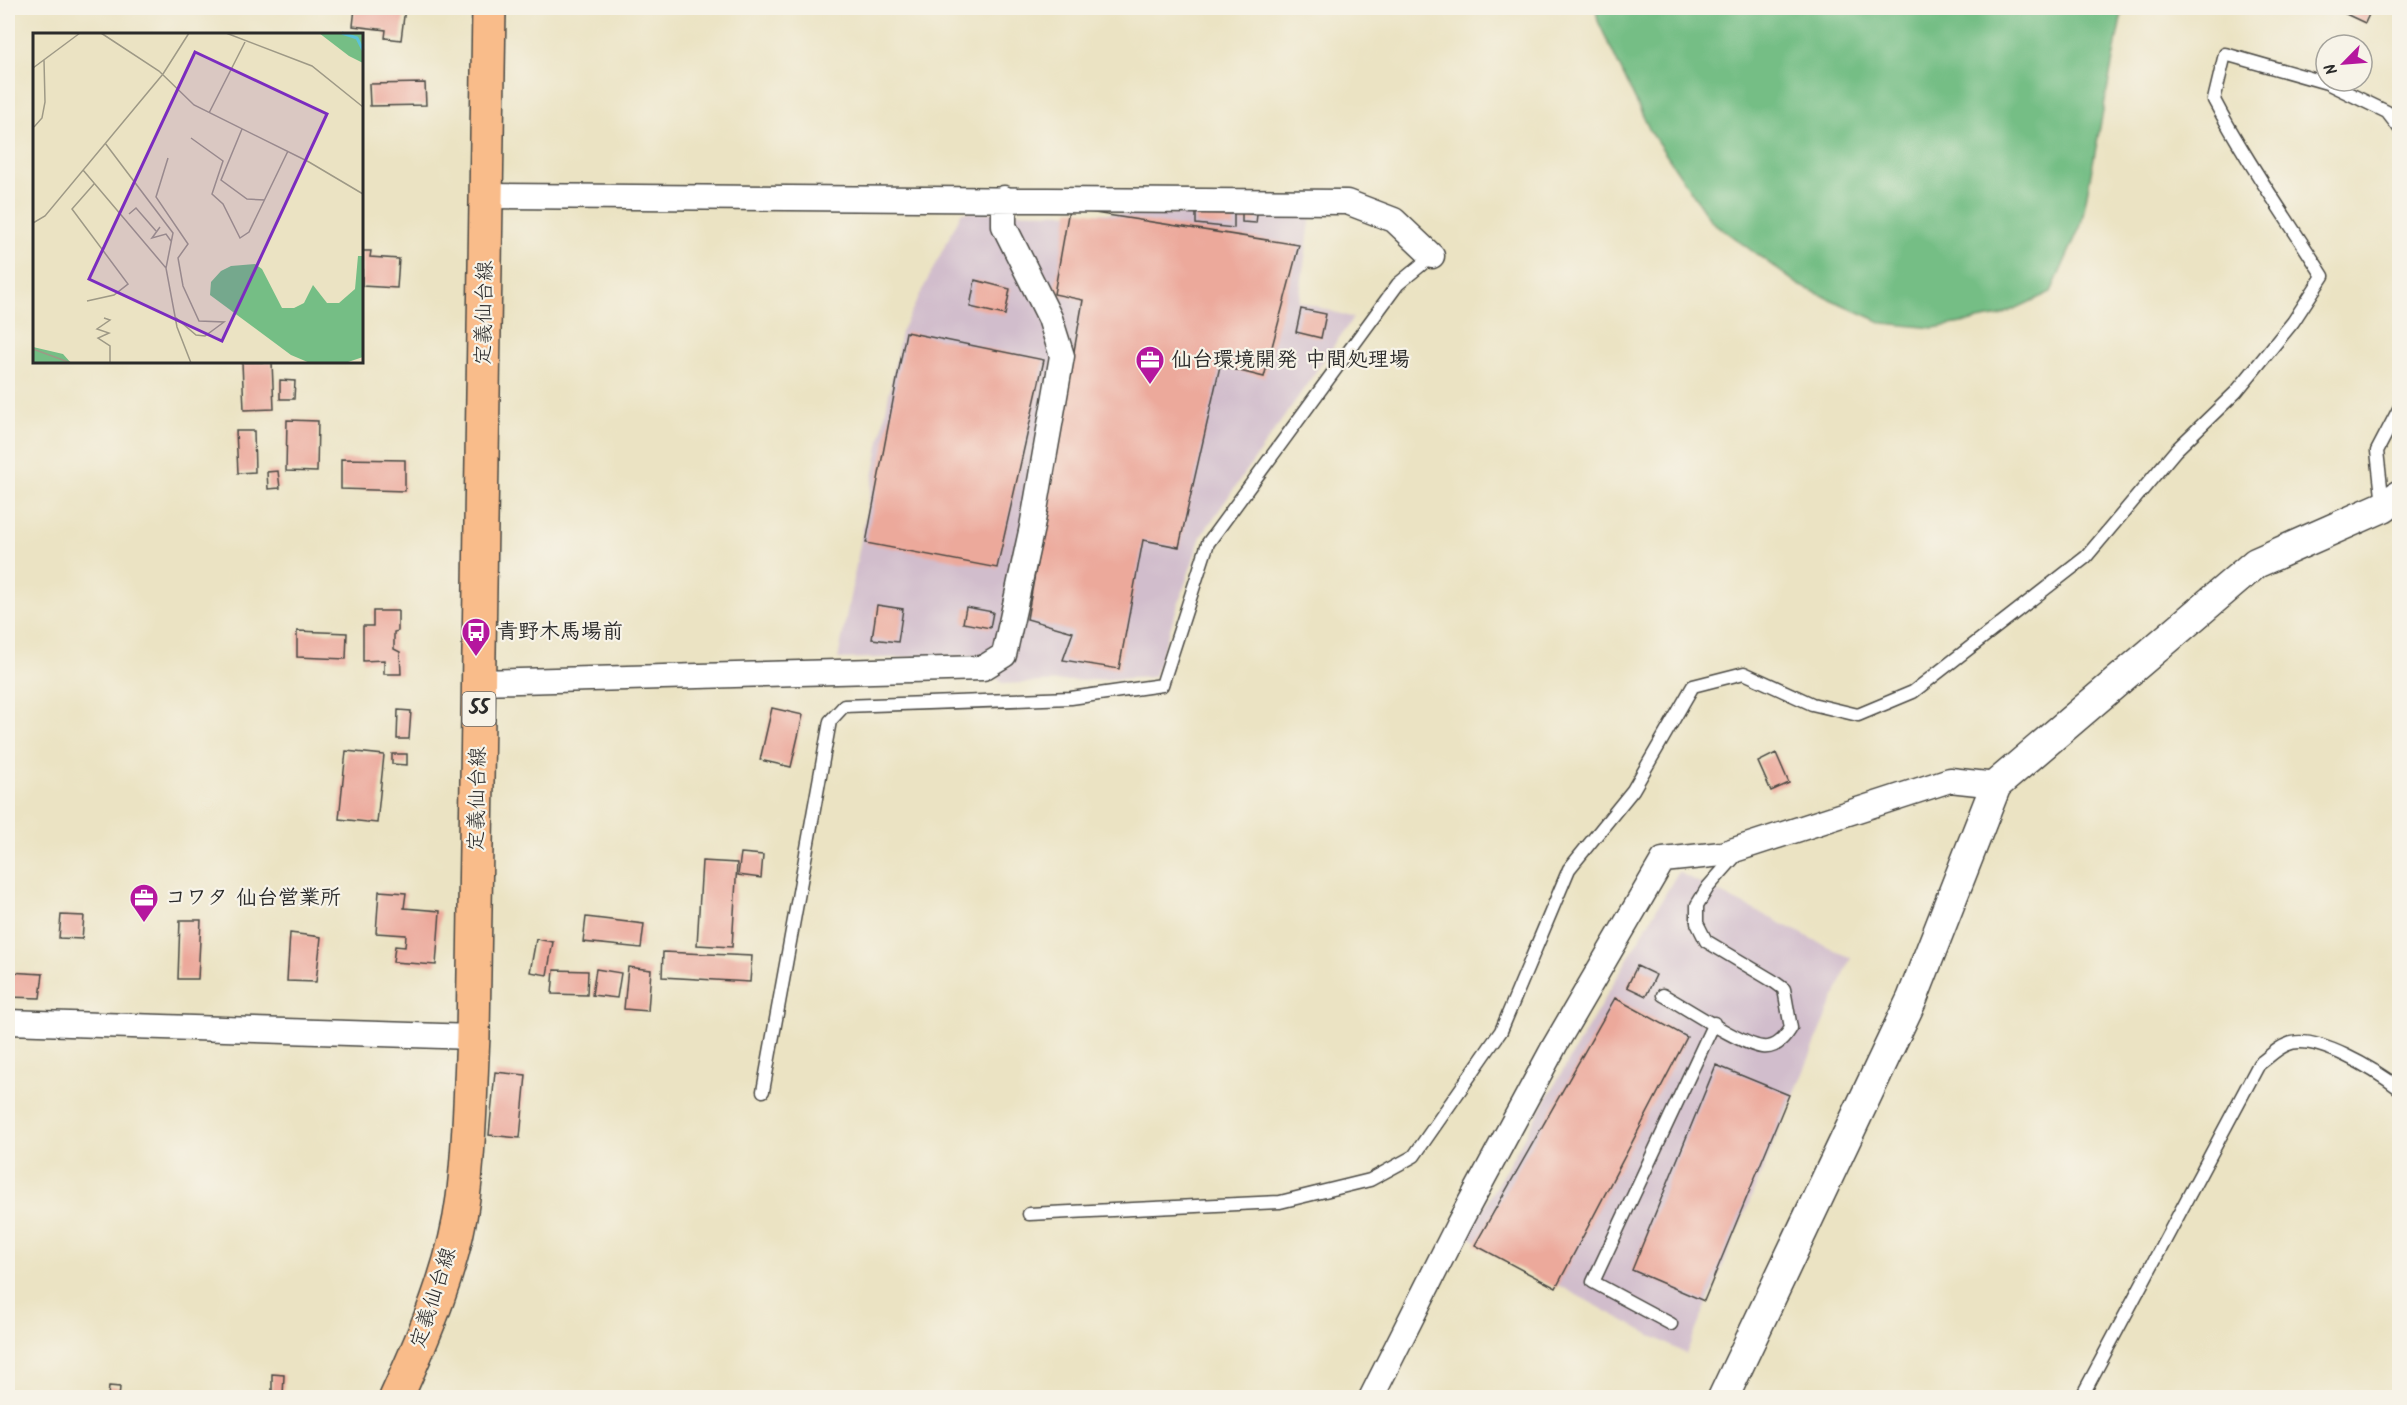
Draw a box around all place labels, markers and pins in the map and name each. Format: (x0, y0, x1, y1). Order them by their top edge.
office icon: 仙台環境開発 中間処理場 (1134, 344, 1166, 386)
place label: 仙台環境開発 中間処理場 (1171, 344, 1410, 377)
bus stop icon: 青野木馬場前 (460, 616, 492, 658)
place label: 青野木馬場前 (497, 616, 623, 649)
office icon: コワタ 仙台営業所 (128, 882, 160, 924)
place label: コワタ 仙台営業所 (165, 882, 341, 915)

